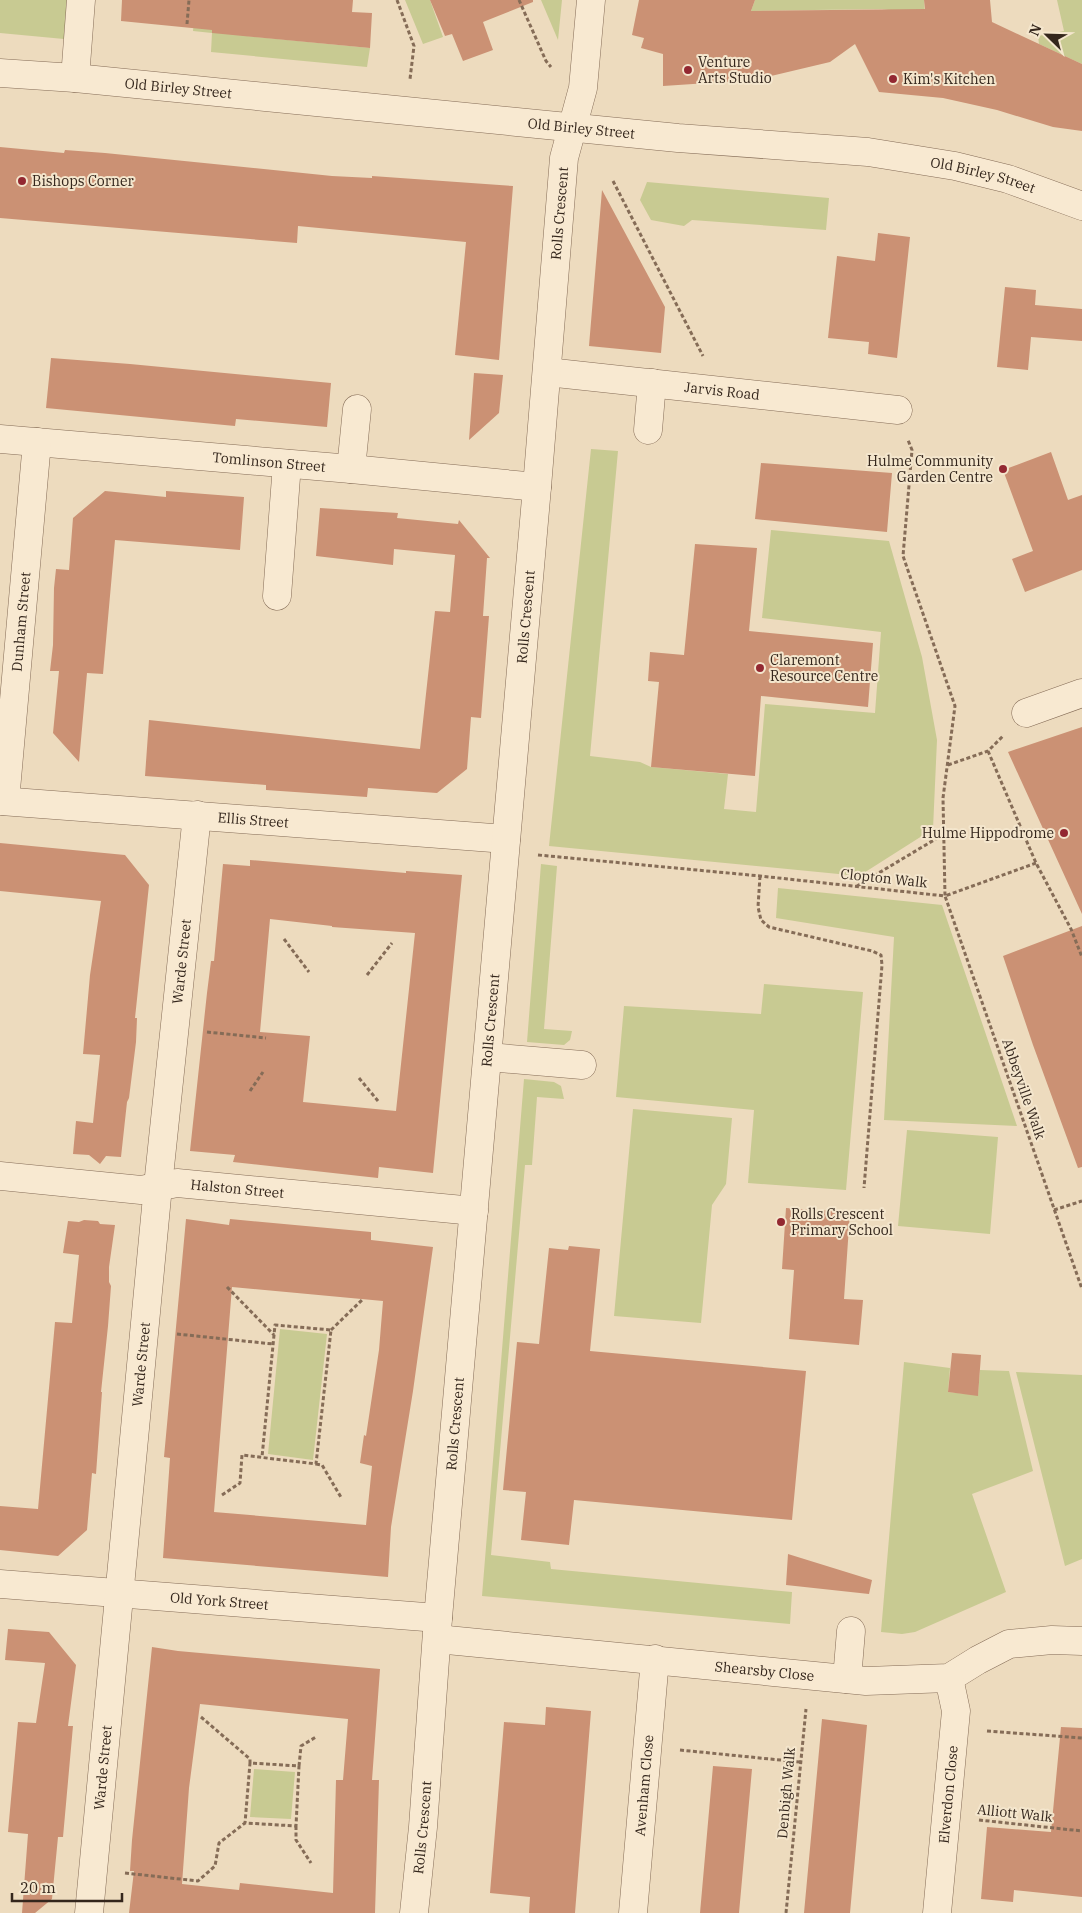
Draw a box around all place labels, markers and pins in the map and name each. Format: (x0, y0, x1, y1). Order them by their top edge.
place label: Venture Arts Studio (698, 53, 772, 87)
marker: Venture Arts Studio (682, 64, 694, 76)
place label: Kim's Kitchen (903, 70, 995, 88)
marker: Kim's Kitchen (887, 73, 899, 85)
place label: Bishops Corner (32, 172, 134, 190)
marker: Bishops Corner (16, 175, 28, 187)
place label: Hulme Community Garden Centre (867, 452, 994, 486)
marker: Hulme Community Garden Centre (997, 463, 1009, 475)
place label: Claremont Resource Centre (770, 651, 878, 685)
marker: Claremont Resource Centre (754, 662, 766, 674)
place label: Hulme Hippodrome (922, 824, 1054, 842)
marker: Hulme Hippodrome (1058, 827, 1070, 839)
place label: Rolls Crescent Primary School (791, 1205, 893, 1239)
marker: Rolls Crescent Primary School (775, 1216, 787, 1228)

